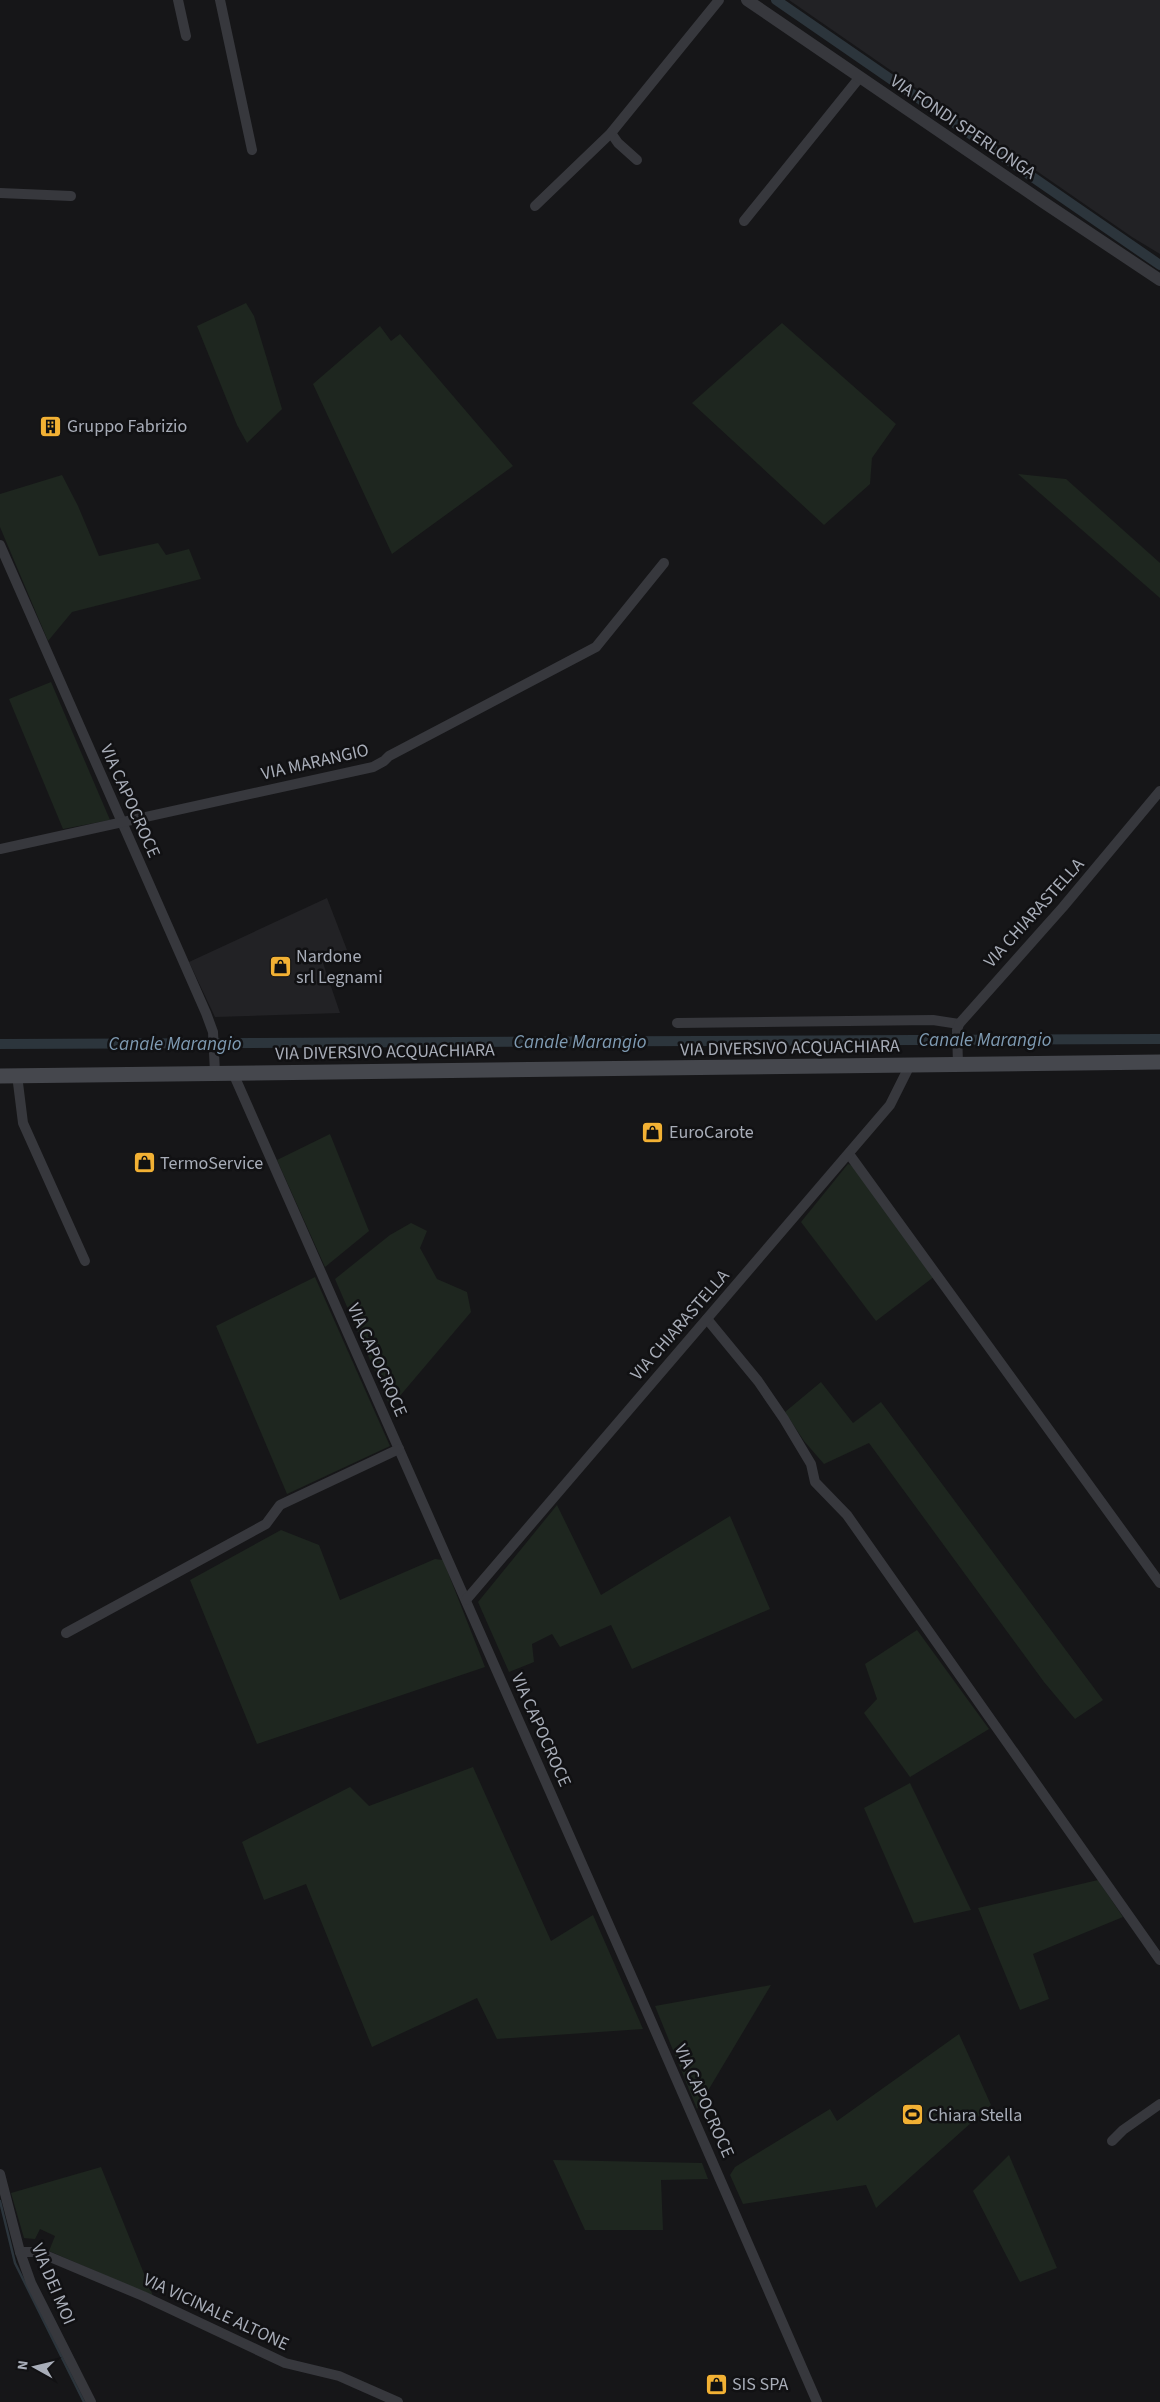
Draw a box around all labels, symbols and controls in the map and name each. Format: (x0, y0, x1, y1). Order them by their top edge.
street label: VIA FONDI SPERLONGA (885, 69, 1041, 185)
building icon: Gruppo Fabrizio (39, 414, 63, 438)
place label: Gruppo Fabrizio (67, 414, 187, 439)
street label: VIA MARANGIO (259, 737, 371, 787)
street label: VIA CAPOCROCE (94, 740, 166, 862)
street label: VIA CHIARASTELLA (978, 853, 1090, 973)
place label: Nardone srl Legnami (296, 944, 383, 990)
shop icon: Nardone srl Legnami (268, 954, 292, 978)
water label: Canale Marangio (919, 1027, 1052, 1054)
water label: Canale Marangio (514, 1029, 647, 1056)
water label: Canale Marangio (109, 1031, 242, 1058)
street label: VIA DIVERSIVO ACQUACHIARA (680, 1034, 900, 1062)
street label: VIA DIVERSIVO ACQUACHIARA (275, 1038, 495, 1066)
shop icon: EuroCarote (641, 1120, 665, 1144)
place label: EuroCarote (669, 1120, 754, 1145)
shop icon: TermoService (132, 1151, 156, 1175)
place label: TermoService (160, 1151, 263, 1176)
street label: VIA CHIARASTELLA (625, 1264, 735, 1386)
street label: VIA CAPOCROCE (341, 1299, 413, 1421)
street label: VIA CAPOCROCE (505, 1669, 577, 1791)
street label: VIA CAPOCROCE (668, 2040, 740, 2162)
sports icon: Chiara Stella (900, 2103, 924, 2127)
place label: Chiara Stella (928, 2103, 1022, 2128)
street label: VIA DEI MOI (25, 2240, 81, 2328)
street label: VIA VICINALE ALTONE (139, 2267, 293, 2357)
north arrow (10, 2342, 60, 2392)
text: N (13, 2359, 34, 2371)
shop icon: SIS SPA (704, 2372, 728, 2396)
place label: SIS SPA (732, 2372, 789, 2397)

